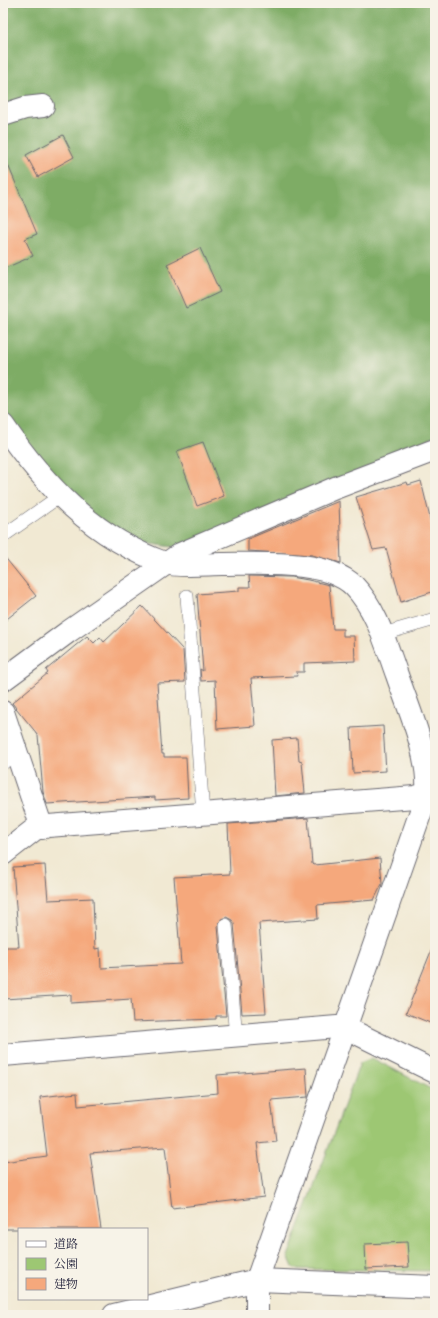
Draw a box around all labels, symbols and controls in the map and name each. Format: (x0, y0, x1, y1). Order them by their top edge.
legend (18, 1228, 148, 1300)
text: 道路 (54, 1236, 78, 1254)
text: 公園 (54, 1256, 78, 1274)
text: 建物 (54, 1276, 78, 1294)

